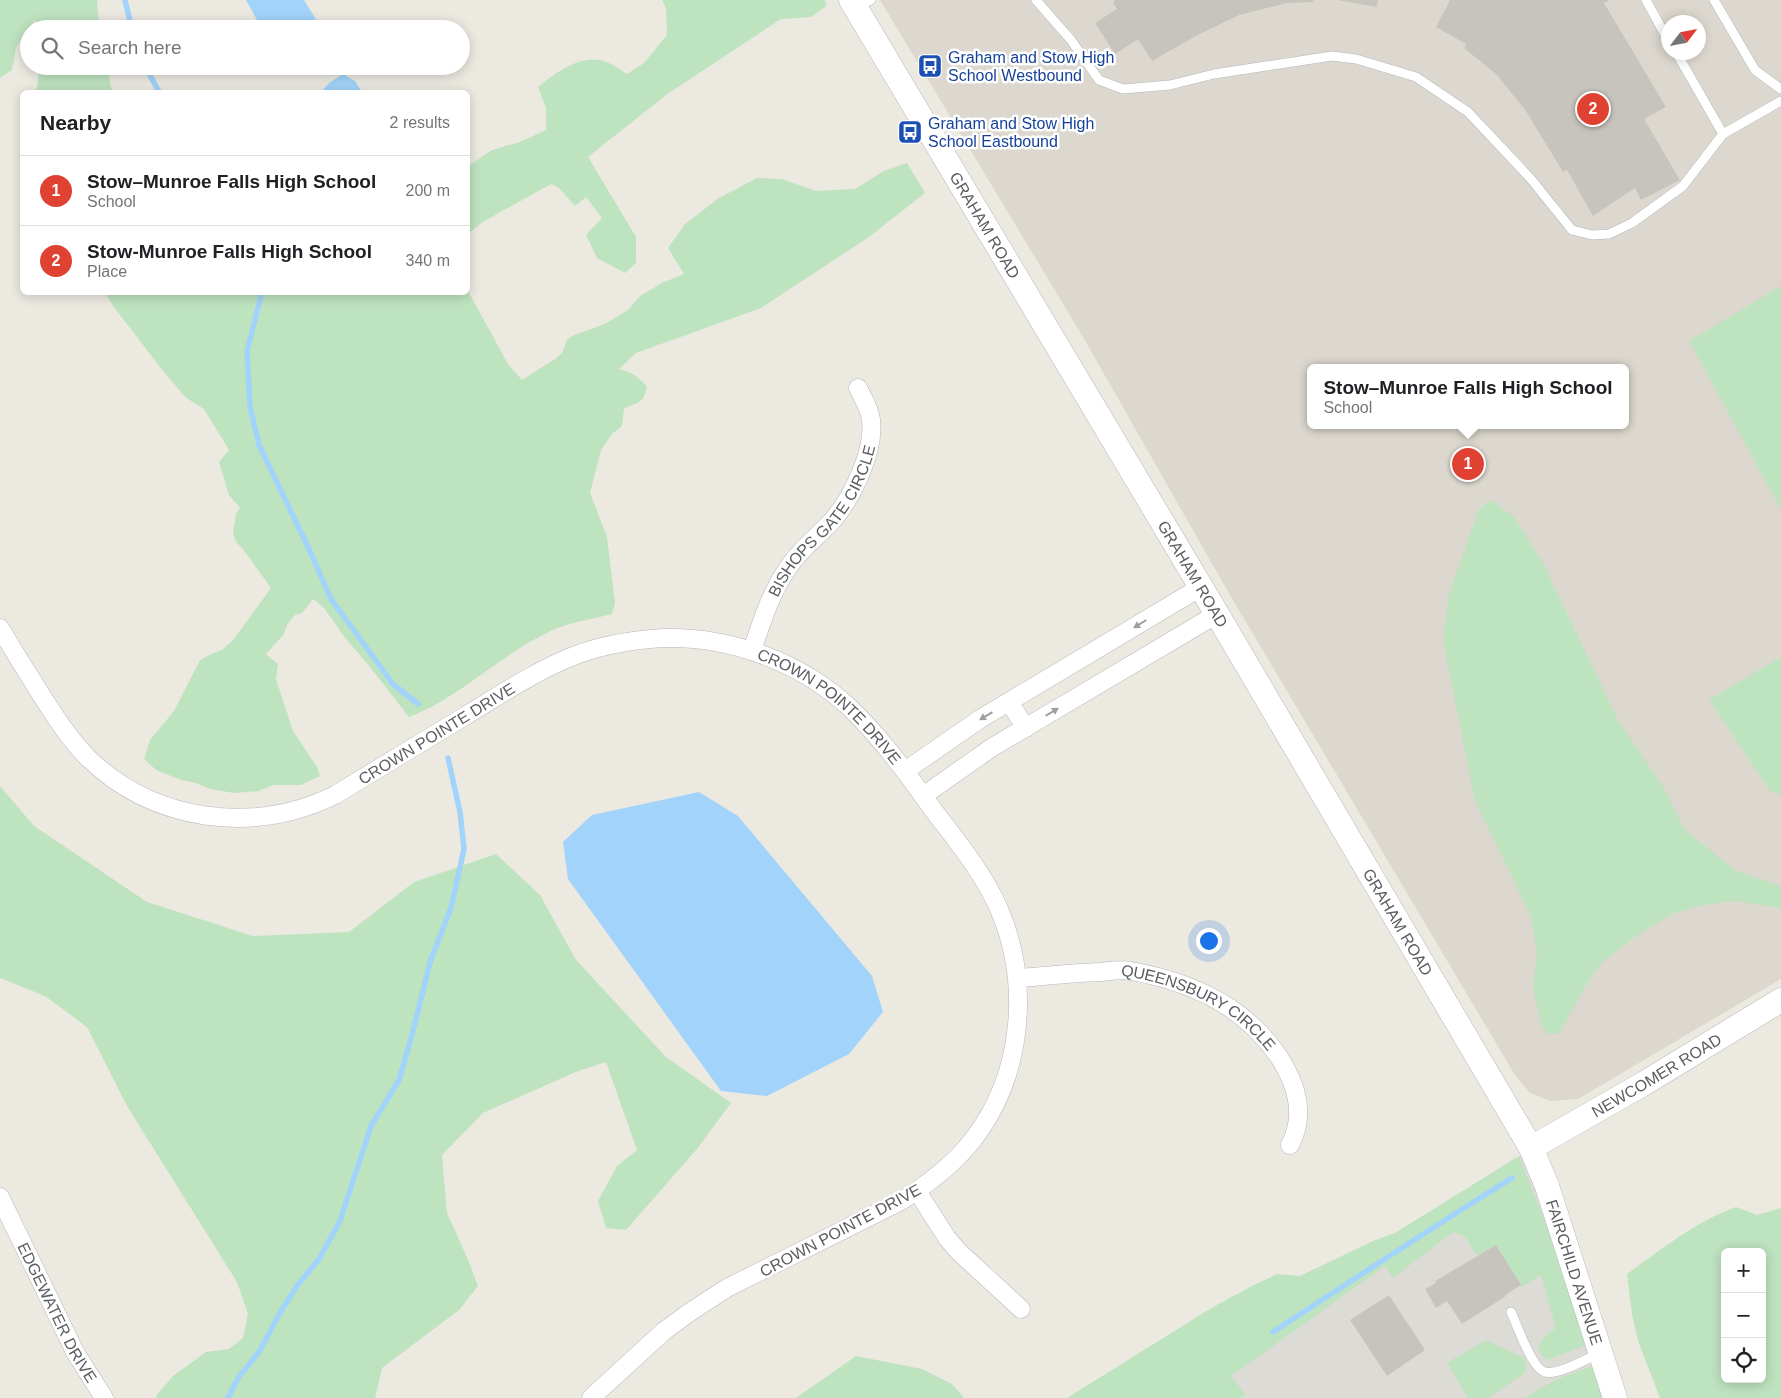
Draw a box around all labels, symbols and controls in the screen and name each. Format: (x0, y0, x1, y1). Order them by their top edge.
north arrow (1661, 15, 1706, 60)
search box (20, 20, 470, 75)
icon: search (38, 34, 66, 62)
text: Search here (78, 37, 182, 58)
place label: Graham and Stow High School Westbound (948, 49, 1114, 84)
bus stop icon: Graham and Stow High School Westbound (917, 53, 943, 79)
pin: 2 (1577, 90, 1609, 128)
text: Nearby (40, 111, 111, 134)
text: 2 results (390, 114, 450, 131)
place label: Graham and Stow High School Eastbound (928, 115, 1094, 150)
bus stop icon: Graham and Stow High School Eastbound (897, 119, 923, 145)
street label: GRAHAM ROAD (946, 169, 1023, 282)
text: Stow–Munroe Falls High School (87, 171, 376, 192)
text: 1 (52, 182, 60, 199)
text: 200 m (406, 182, 450, 199)
text: School (87, 193, 136, 210)
text: Stow-Munroe Falls High School (87, 241, 372, 262)
text: 2 (52, 252, 60, 269)
text: 340 m (406, 252, 450, 269)
text: Place (87, 263, 127, 280)
popup (1307, 364, 1629, 429)
text: Stow–Munroe Falls High School (1323, 377, 1613, 398)
text: School (1323, 399, 1372, 416)
street label: BISHOPS GATE CIRCLE (765, 443, 878, 599)
pin: 1 (1452, 445, 1484, 483)
street label: GRAHAM ROAD (1154, 518, 1231, 630)
one-way arrow (1134, 620, 1147, 629)
street label: CROWN POINTE DRIVE (755, 646, 904, 768)
street label: CROWN POINTE DRIVE (355, 680, 518, 788)
one-way arrow (1045, 708, 1060, 716)
one-way arrow (979, 712, 992, 721)
street label: GRAHAM ROAD (1360, 866, 1436, 979)
your location (1196, 928, 1222, 954)
street label: QUEENSBURY CIRCLE (1120, 962, 1279, 1054)
street label: NEWCOMER ROAD (1589, 1030, 1724, 1120)
street label: CROWN POINTE DRIVE (757, 1181, 923, 1280)
street label: FAIRCHILD AVENUE (1543, 1197, 1605, 1347)
street label: EDGEWATER DRIVE (14, 1240, 100, 1386)
map controls (1721, 1248, 1766, 1383)
button: + (1721, 1248, 1766, 1293)
button: − (1721, 1293, 1766, 1338)
button: locate (1721, 1338, 1766, 1383)

